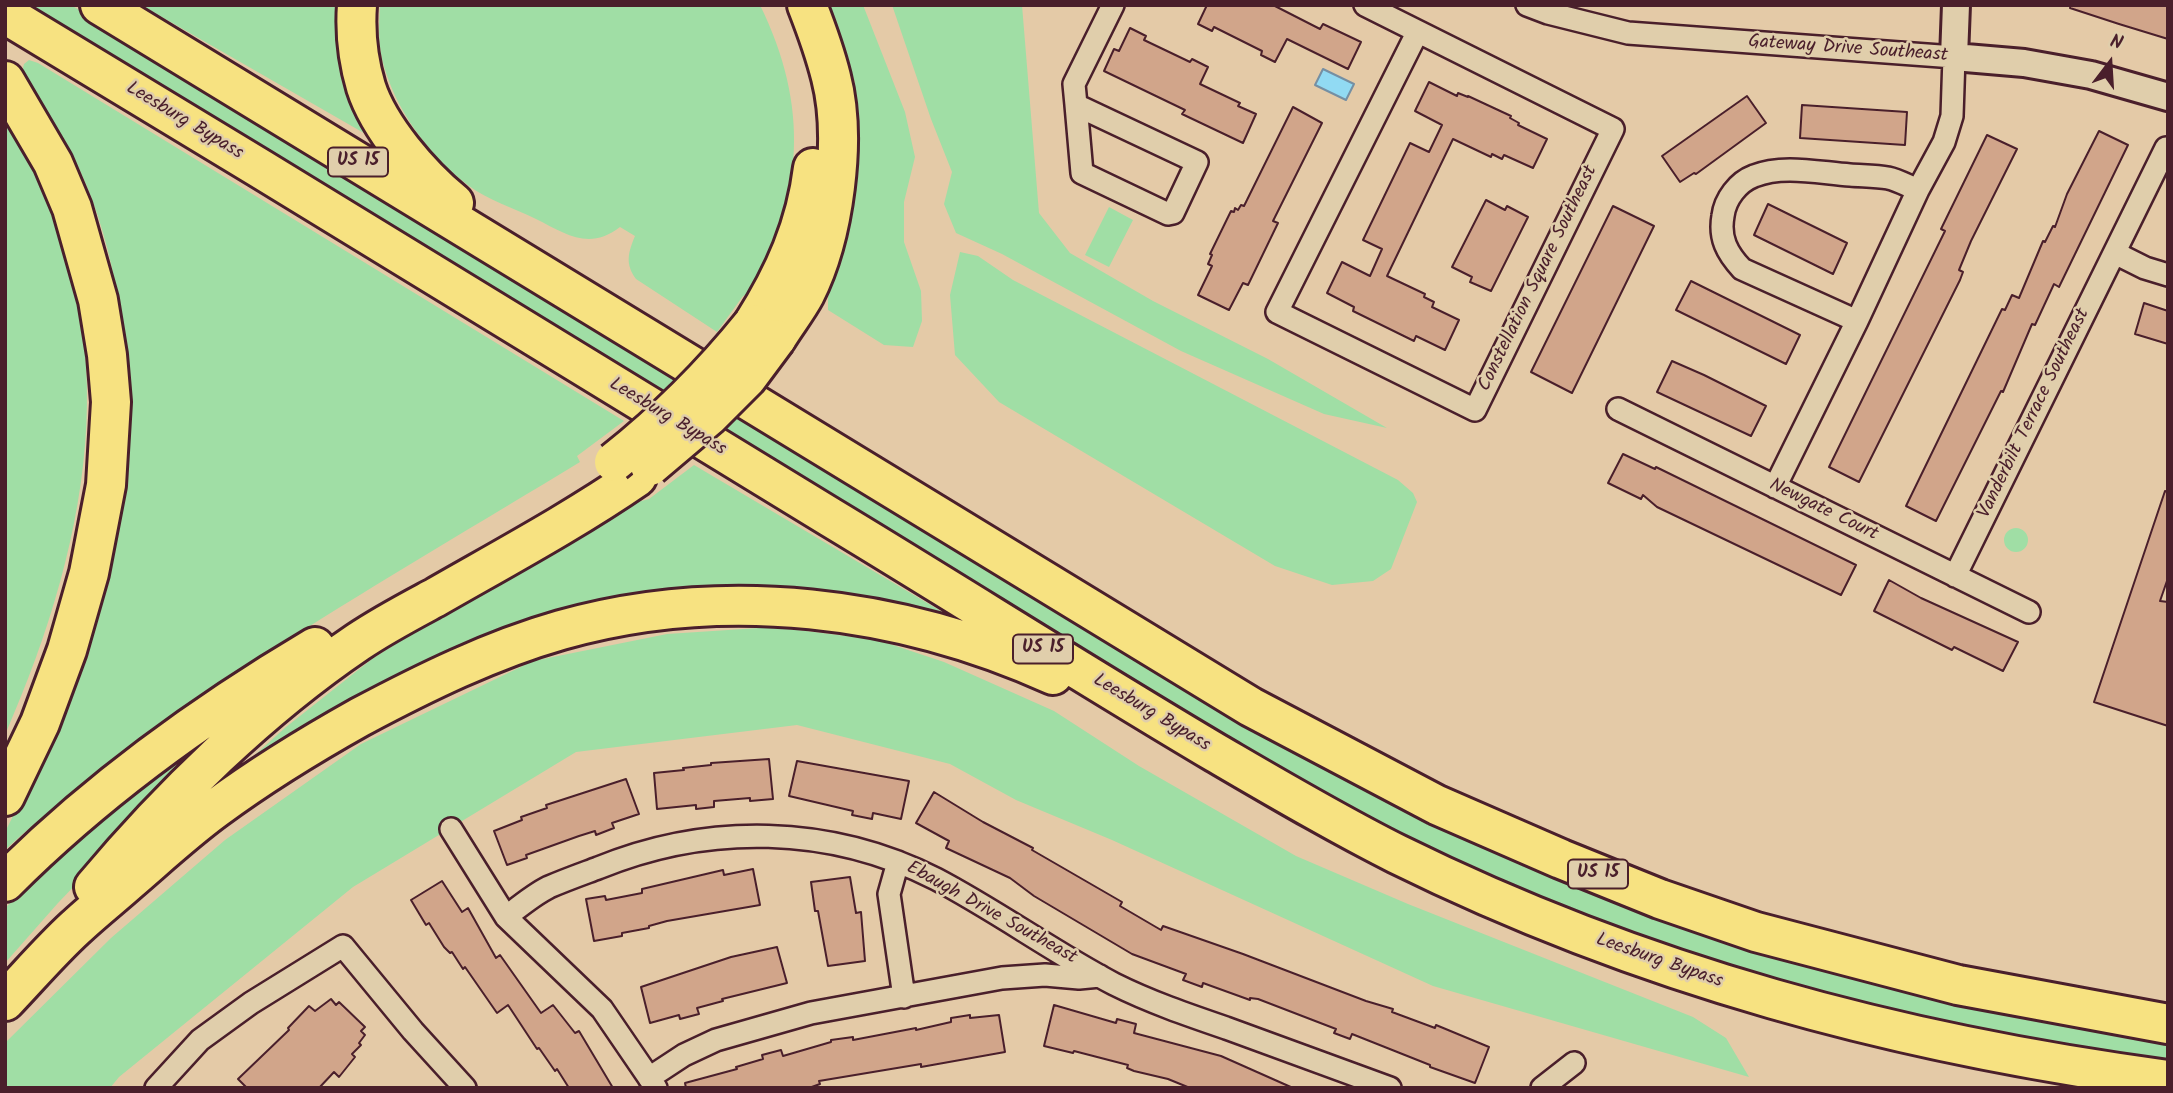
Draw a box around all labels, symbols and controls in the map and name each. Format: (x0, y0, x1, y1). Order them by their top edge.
text: N (2106, 27, 2126, 59)
north arrow (2075, 28, 2145, 98)
street label: Gateway Drive Southeast (1747, 32, 1949, 68)
street label: Leesburg Bypass (121, 78, 247, 166)
road number: US 15 (328, 148, 388, 176)
street label: Constellation Square Southeast (1474, 162, 1604, 396)
street label: Vanderbilt Terrace Southeast (1974, 305, 2096, 523)
street label: Leesburg Bypass (604, 374, 730, 462)
street label: Newgate Court (1765, 475, 1881, 547)
road number: US 15 (1013, 634, 1073, 664)
street label: Leesburg Bypass (1088, 670, 1214, 758)
street label: Ebaugh Drive Southeast (902, 858, 1080, 970)
road number: US 15 (1568, 860, 1628, 888)
street label: Leesburg Bypass (1593, 930, 1725, 994)

